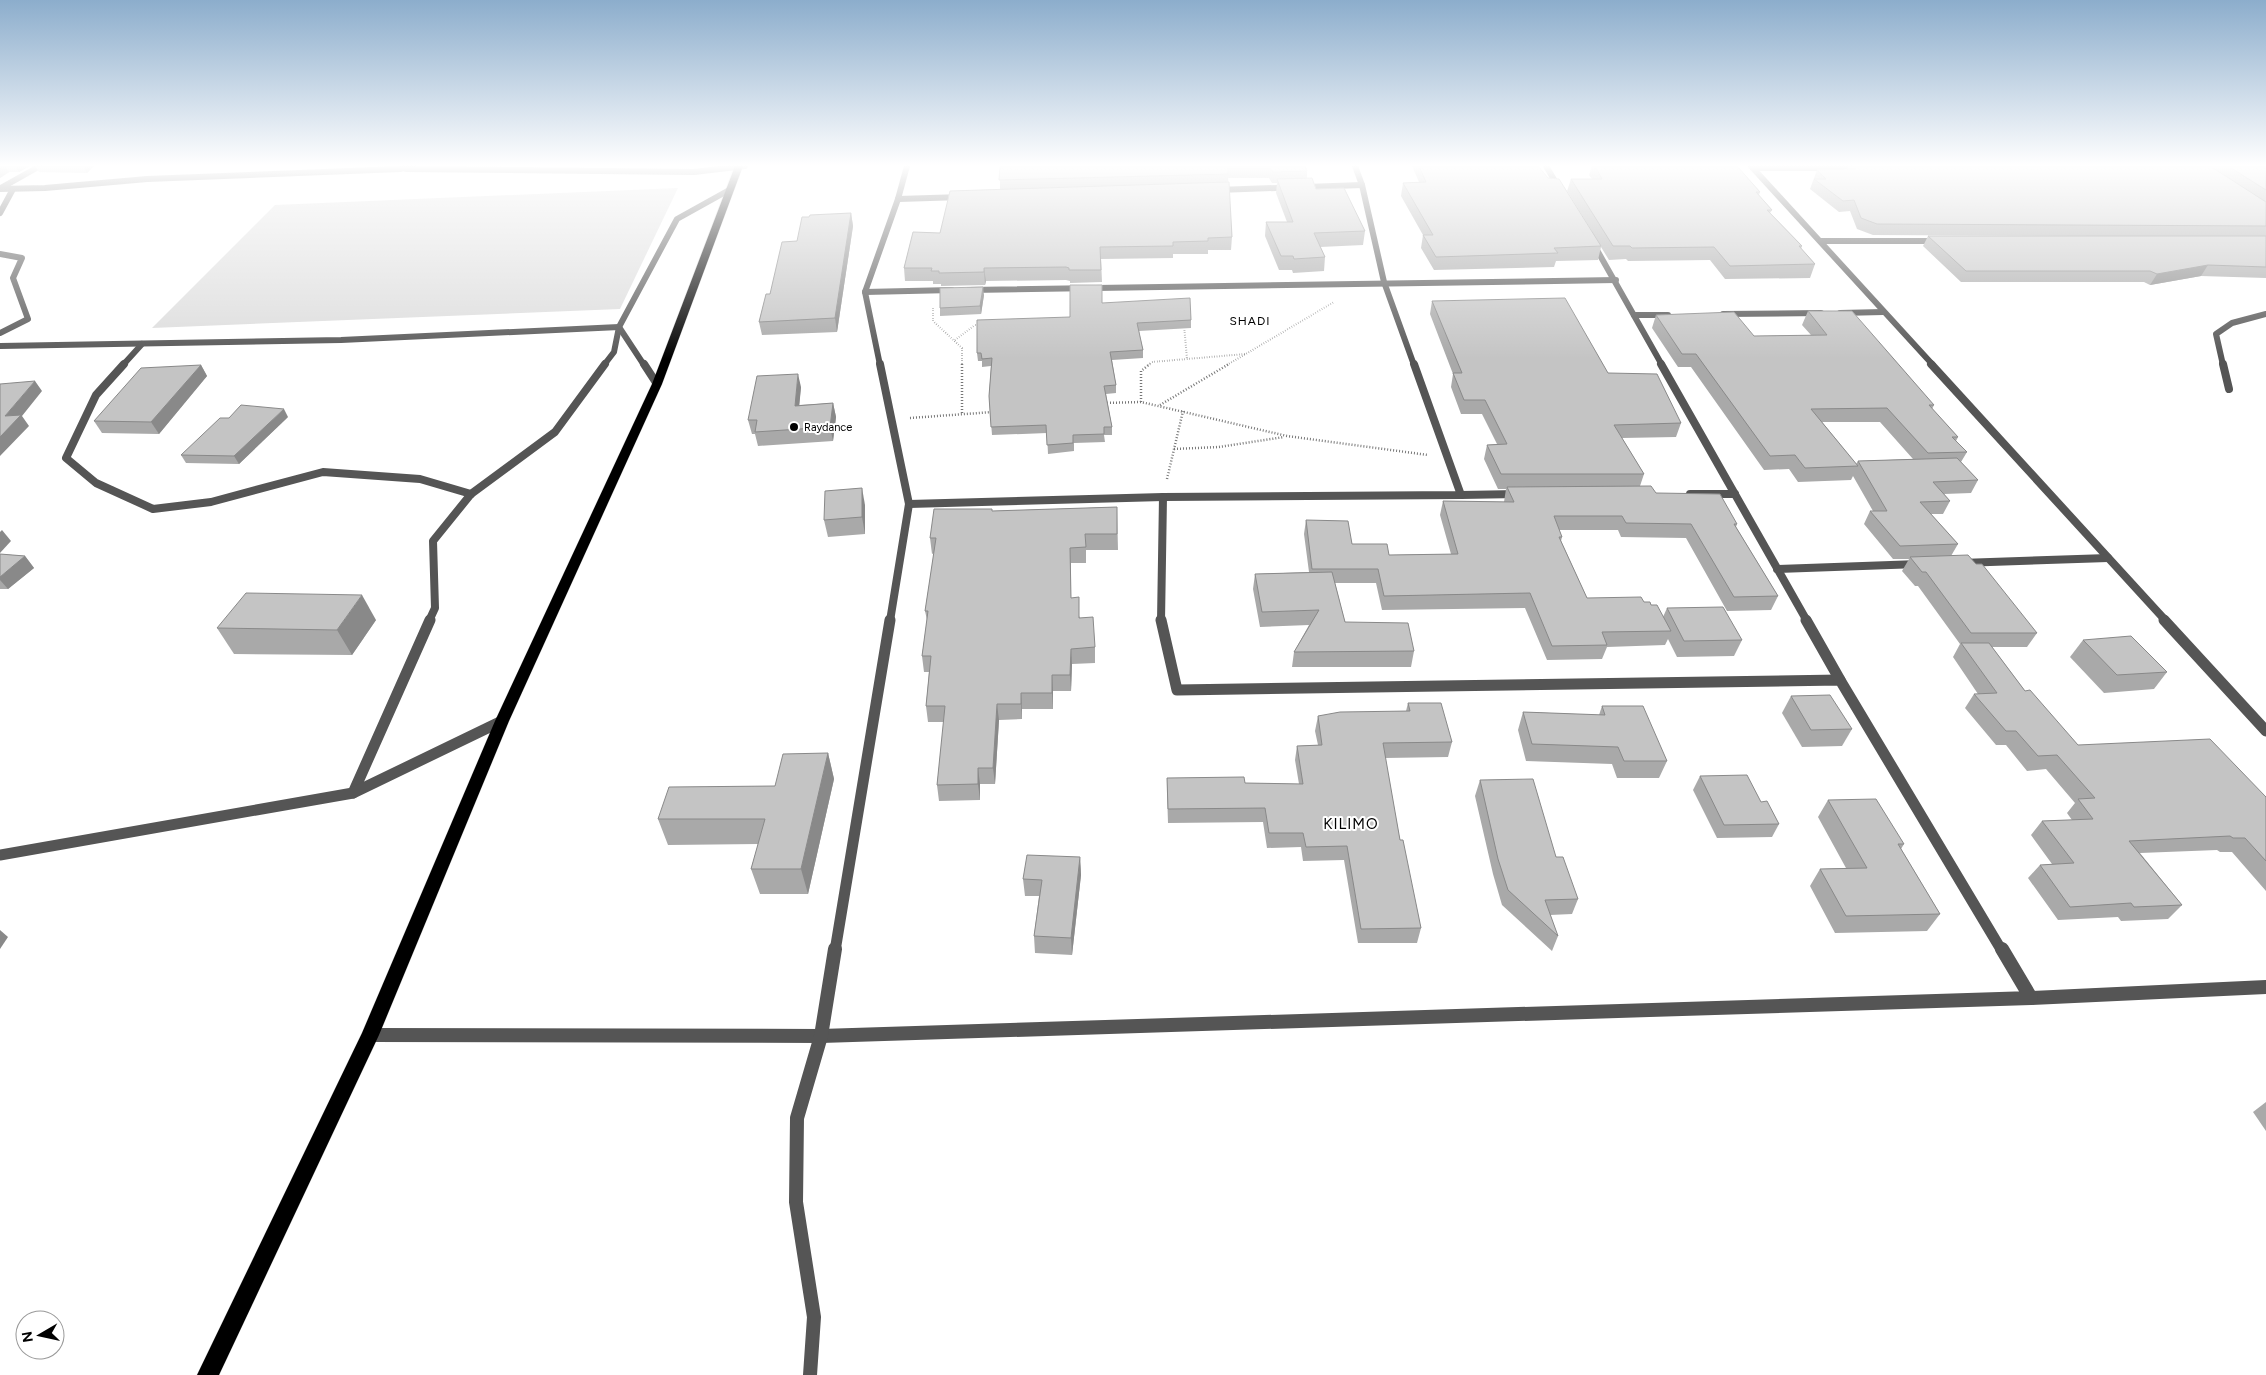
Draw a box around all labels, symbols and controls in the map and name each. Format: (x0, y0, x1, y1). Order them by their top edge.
district label: SHADI (1229, 314, 1271, 328)
marker: Raydance (788, 421, 800, 433)
place label: Raydance (804, 421, 852, 434)
district label: KILIMO (1323, 815, 1379, 833)
north arrow (15, 1310, 65, 1360)
text: N (18, 1330, 37, 1344)

